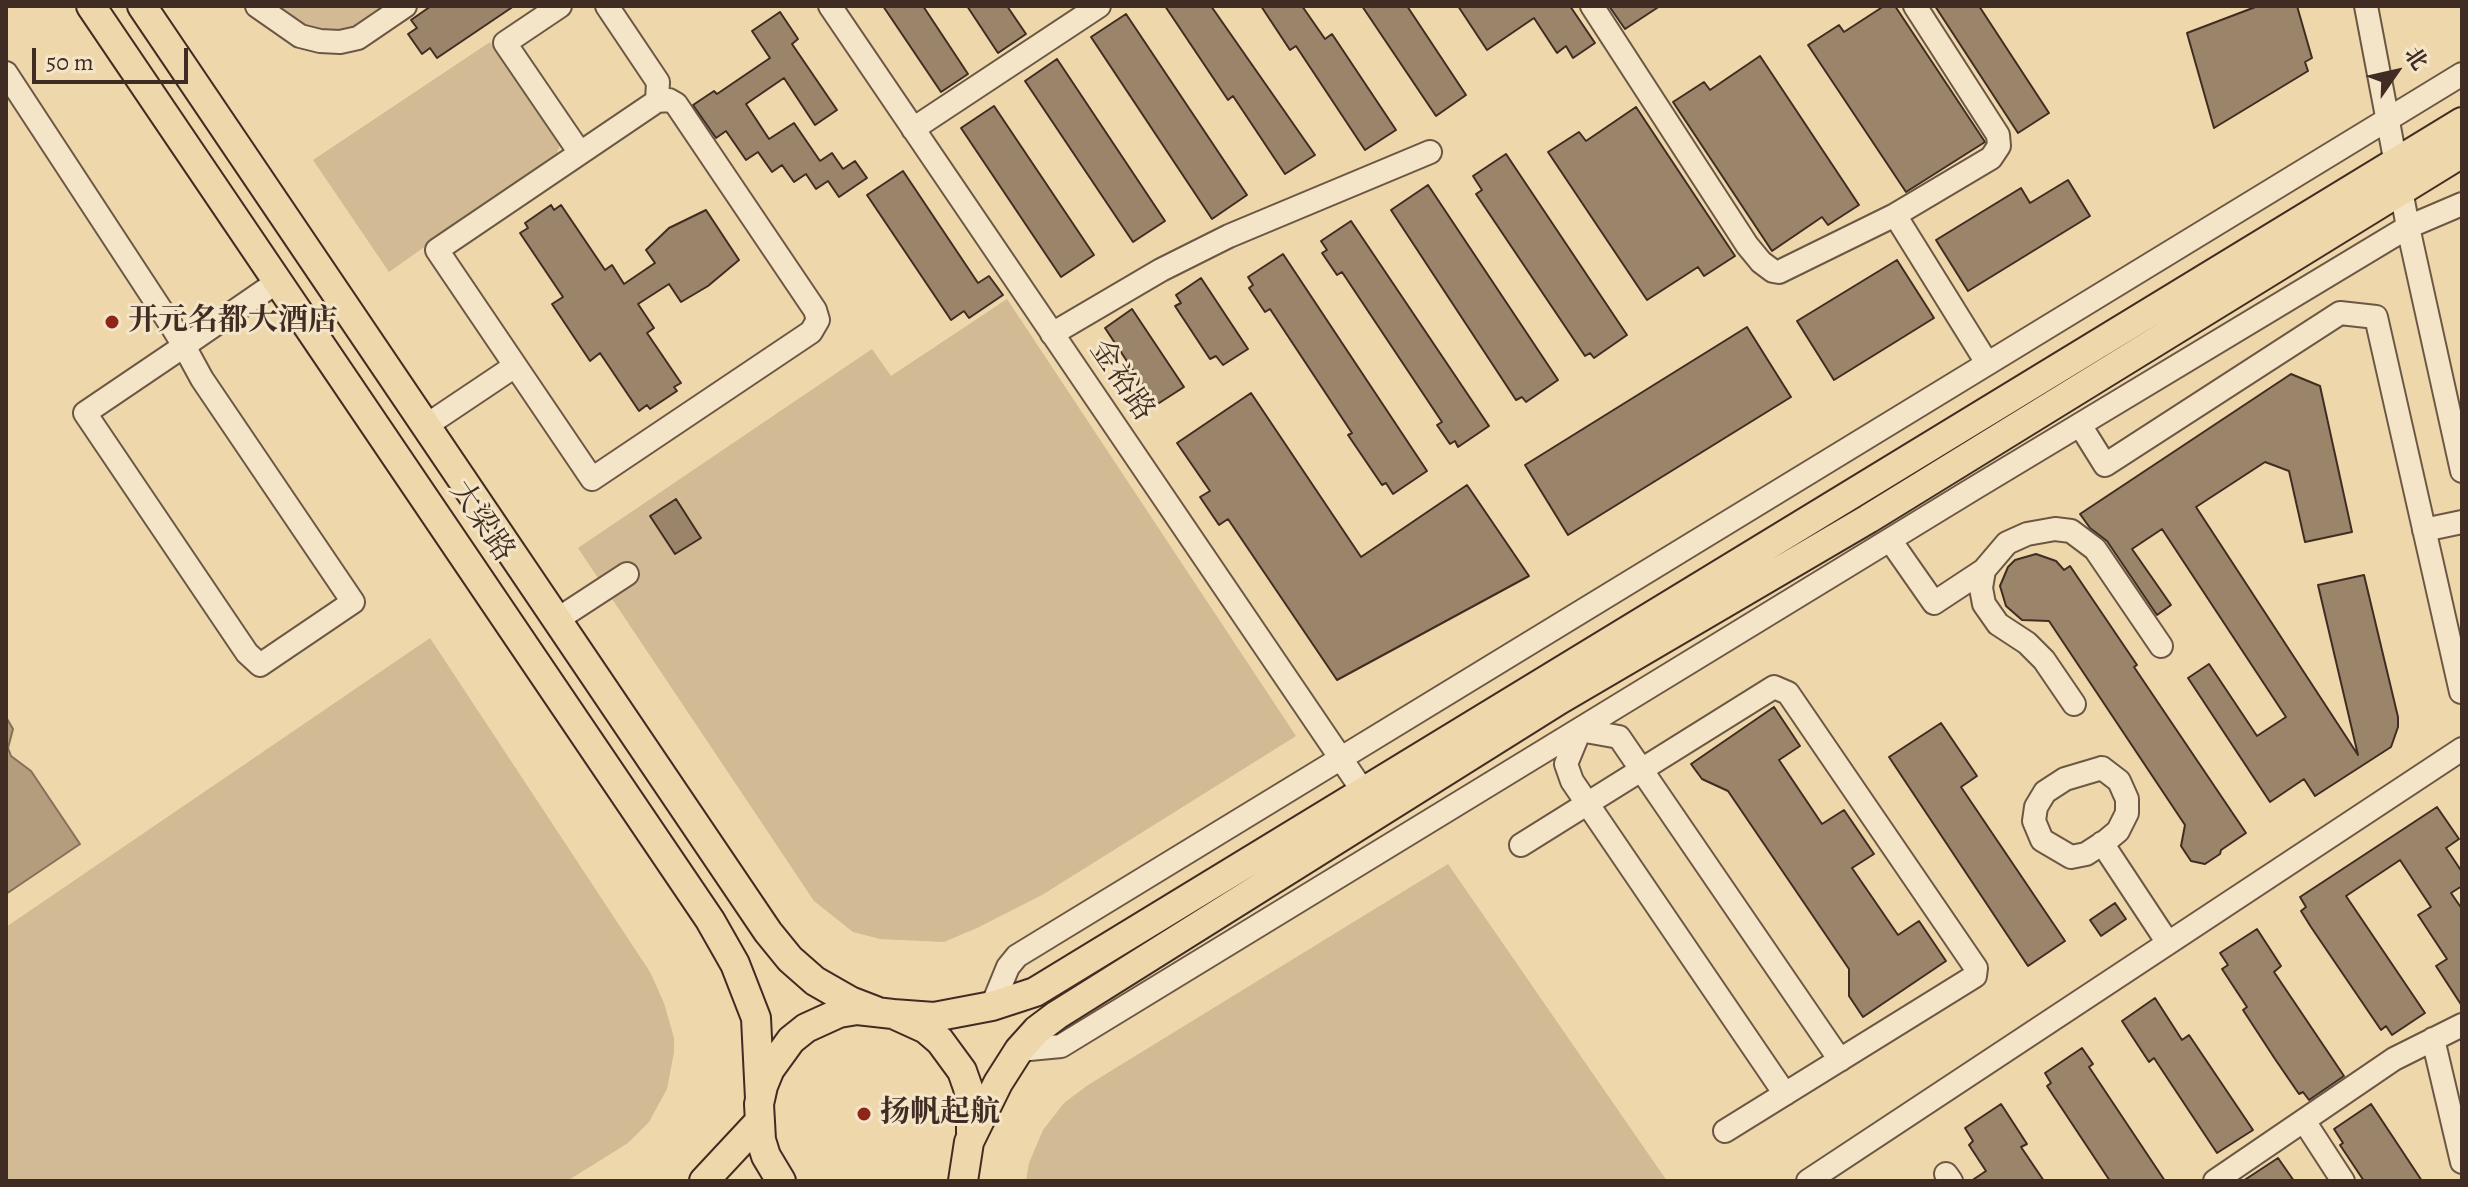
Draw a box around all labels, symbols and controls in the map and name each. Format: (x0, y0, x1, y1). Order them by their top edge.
scale bar (36, 32, 192, 82)
north arrow (2356, 32, 2436, 112)
text: 北 (2397, 41, 2434, 76)
text: 50 m (46, 46, 94, 78)
place label: 开元名都大酒店 (128, 304, 338, 340)
marker: 开元名都大酒店 (103, 313, 121, 331)
street label: 金裕路 (1081, 334, 1161, 428)
street label: 大梁路 (441, 475, 521, 569)
place label: 扬帆起航 (880, 1096, 1000, 1132)
marker: 扬帆起航 (855, 1105, 873, 1123)

